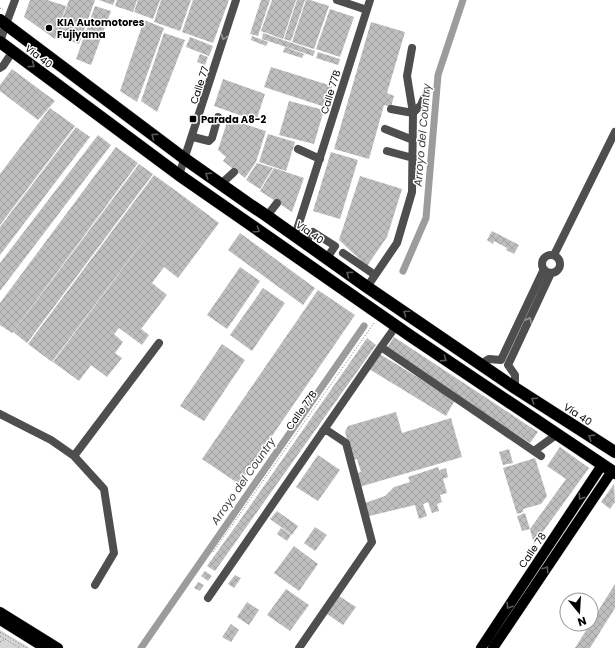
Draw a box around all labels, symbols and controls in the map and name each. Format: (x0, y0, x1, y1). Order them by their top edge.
place label: KIA Automotores Fujiyama (57, 15, 145, 42)
marker: KIA Automotores Fujiyama (44, 23, 54, 33)
one-way arrow (220, 34, 229, 41)
street label: Vía 40 (22, 41, 56, 72)
one-way arrow (27, 60, 34, 67)
street label: Calle 77 (186, 64, 213, 106)
street label: Calle 77B (317, 68, 344, 116)
water label: Arroyo del Country (409, 82, 435, 188)
place label: Parada A8-2 (201, 112, 266, 127)
marker: Parada A8-2 (188, 114, 198, 124)
one-way arrow (151, 133, 158, 141)
one-way arrow (205, 173, 212, 180)
street label: Vía 40 (293, 217, 327, 248)
one-way arrow (253, 225, 260, 232)
one-way arrow (346, 271, 353, 278)
one-way arrow (403, 310, 410, 318)
one-way arrow (524, 317, 532, 324)
one-way arrow (440, 354, 447, 361)
street label: Calle 77B (282, 387, 321, 433)
one-way arrow (531, 397, 538, 405)
street label: Vía 40 (561, 400, 595, 429)
water label: Arroyo del Country (206, 433, 280, 529)
one-way arrow (588, 434, 595, 442)
one-way arrow (579, 493, 586, 500)
street label: Calle 78 (515, 529, 550, 571)
one-way arrow (541, 566, 549, 573)
north arrow (559, 592, 599, 632)
one-way arrow (506, 602, 514, 609)
text: N (576, 613, 589, 630)

